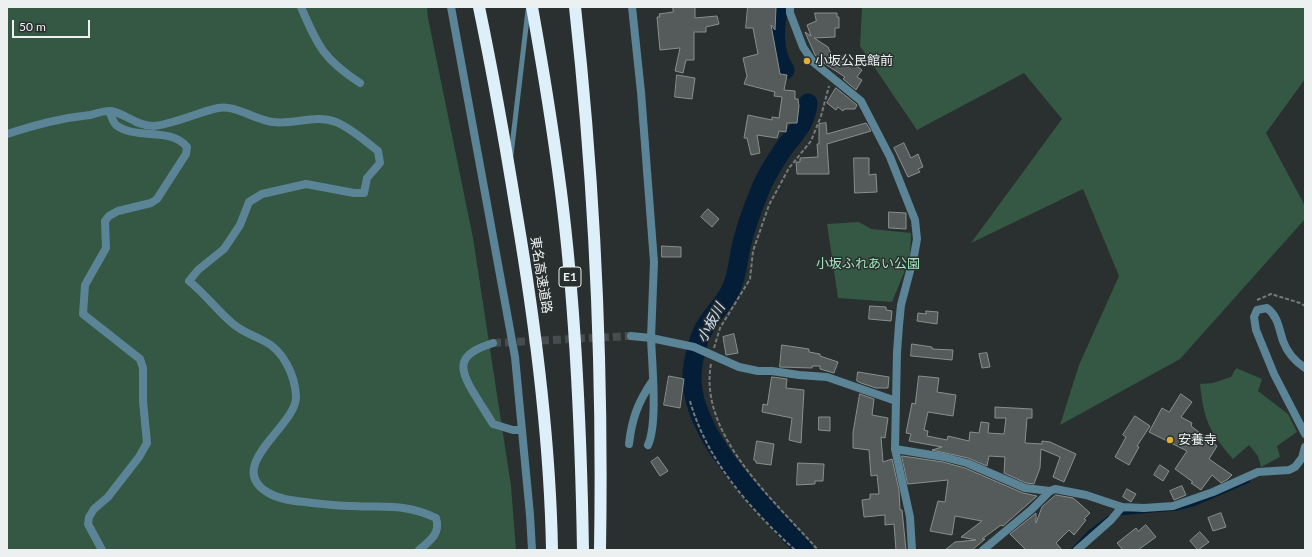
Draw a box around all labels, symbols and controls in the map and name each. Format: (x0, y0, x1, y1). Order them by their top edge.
scale bar (14, 12, 92, 38)
text: 50 m (19, 19, 46, 34)
place label: 小坂公民館前 (815, 53, 893, 69)
marker: 小坂公民館前 (802, 56, 812, 66)
street label: 東名高速道路 (527, 235, 555, 315)
park label: 小坂ふれあい公園 (816, 256, 920, 272)
road number: E1 (559, 267, 581, 287)
water label: 小板川 (693, 301, 729, 345)
place label: 安養寺 (1178, 432, 1217, 448)
marker: 安養寺 (1165, 435, 1175, 445)

